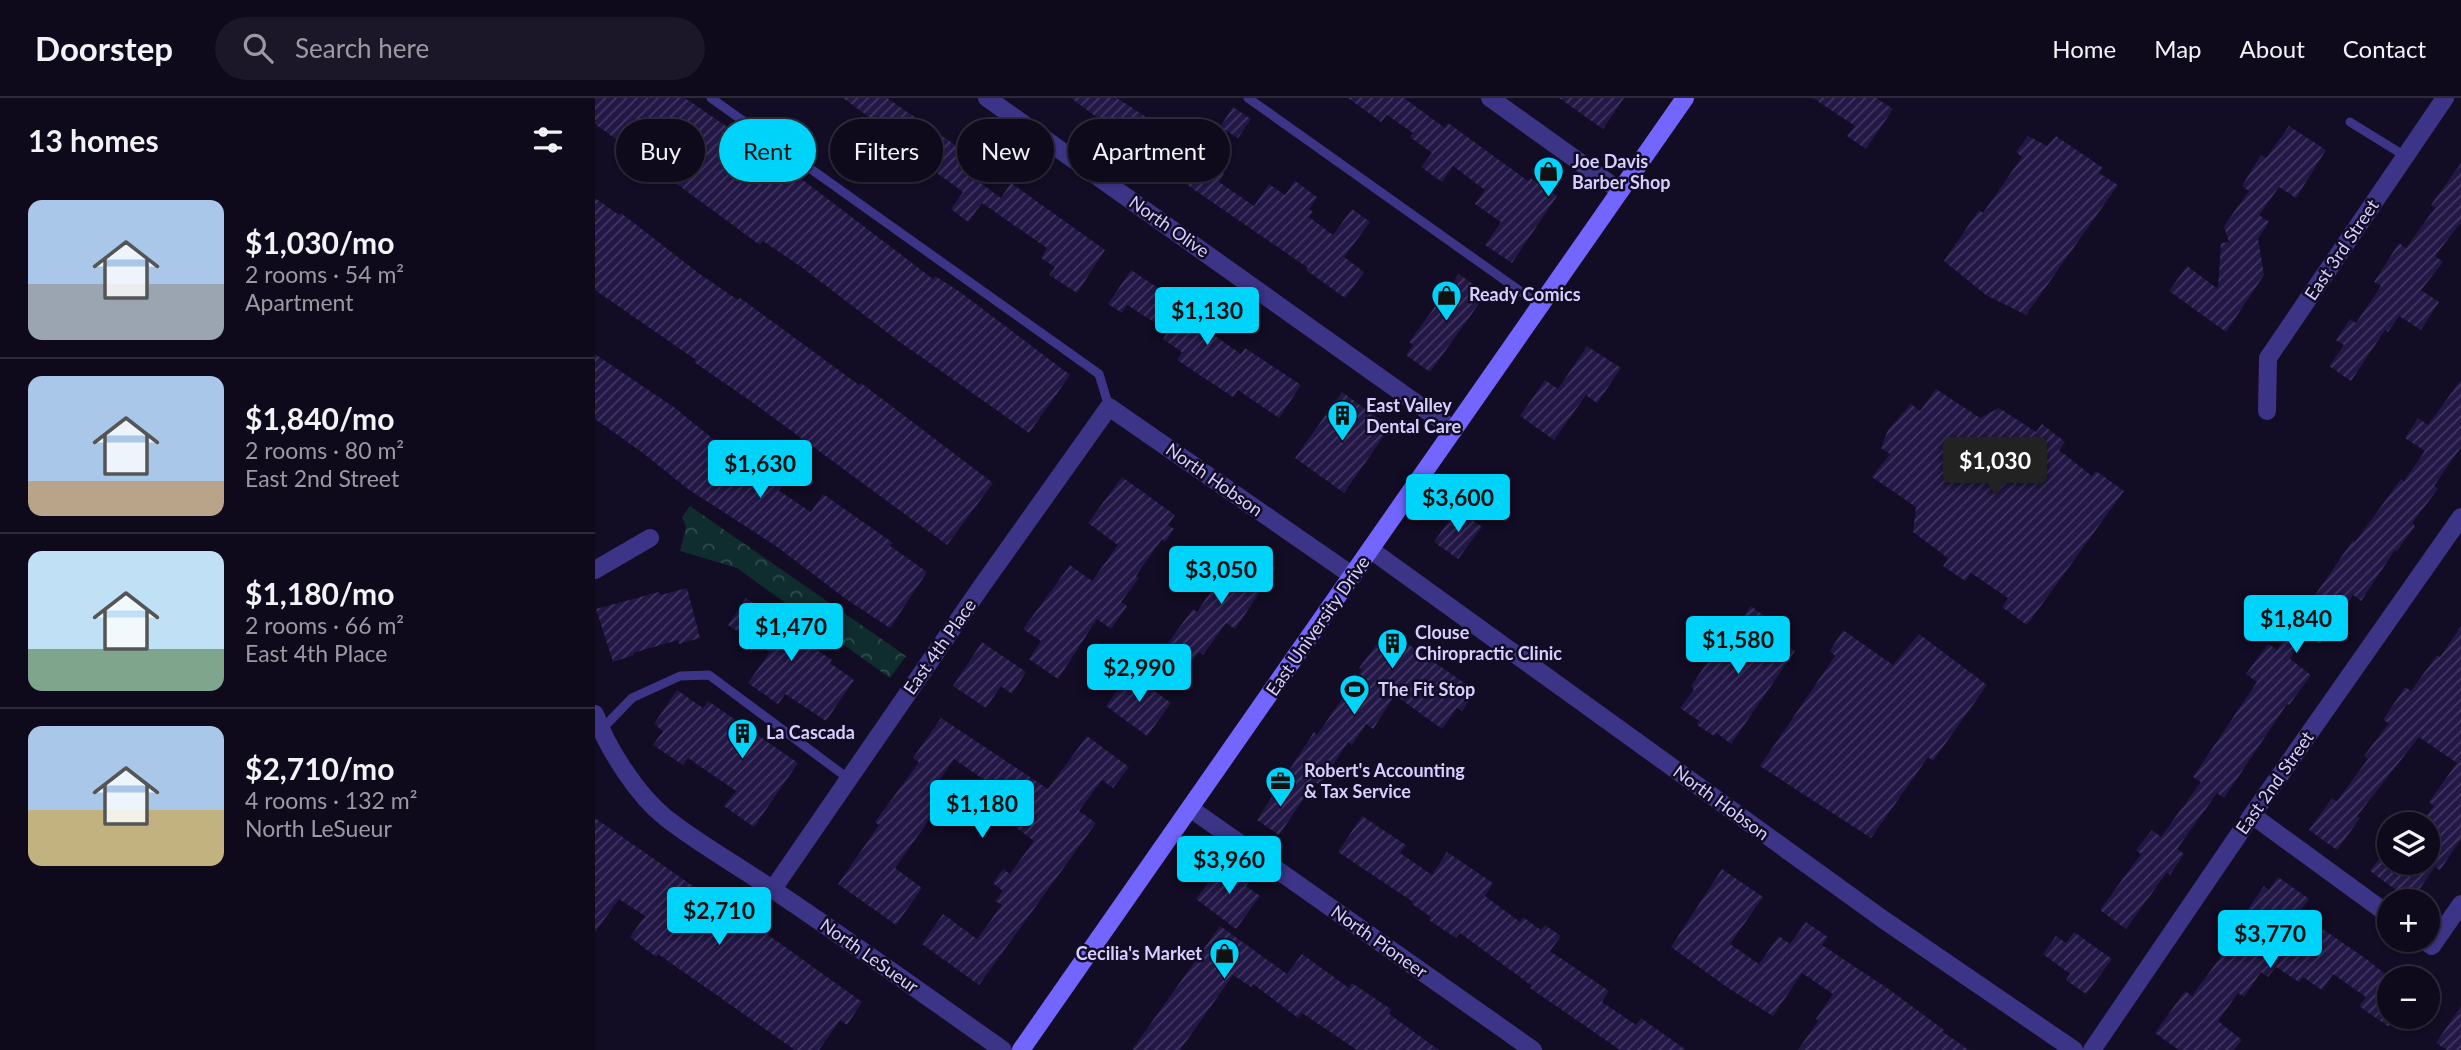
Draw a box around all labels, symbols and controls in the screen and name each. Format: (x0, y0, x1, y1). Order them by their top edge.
search box (215, 17, 705, 80)
text: Doorstep (35, 28, 173, 68)
icon: search (239, 29, 277, 67)
text: Search here (295, 32, 429, 64)
text: Home (2052, 34, 2116, 63)
text: Map (2154, 34, 2202, 63)
text: About (2240, 34, 2305, 63)
text: Contact (2343, 34, 2426, 63)
chip: Buy (616, 119, 705, 182)
chip: Rent (719, 119, 816, 182)
chip: Filters (830, 119, 943, 182)
chip: New (957, 119, 1054, 182)
chip: Apartment (1068, 119, 1230, 182)
icon: filters (529, 121, 567, 159)
text: 13 homes (28, 122, 159, 158)
place label: Joe Davis Barber Shop (1572, 150, 1671, 193)
shop icon: Joe Davis Barber Shop (1532, 155, 1566, 199)
street label: North Olive (1125, 191, 1214, 262)
street label: East 3rd Street (2299, 194, 2383, 304)
text: $1,030/mo (245, 224, 394, 260)
icon: home (84, 228, 168, 312)
text: 2 rooms · 54 m² (245, 260, 404, 288)
shop icon: Ready Comics (1429, 278, 1463, 322)
place label: Ready Comics (1469, 283, 1581, 305)
text: Apartment (245, 288, 353, 316)
pin: $1,130 (1150, 288, 1264, 347)
text: $1,130 (1171, 296, 1243, 324)
place label: East Valley Dental Care (1366, 394, 1461, 437)
building icon: East Valley Dental Care (1326, 399, 1360, 443)
text: $1,840/mo (245, 400, 394, 436)
icon: home (84, 404, 168, 488)
text: 2 rooms · 80 m² (245, 436, 404, 464)
street label: North Hobson (1162, 438, 1267, 521)
pin: $1,030 (1938, 438, 2052, 497)
pin: $1,630 (703, 440, 817, 500)
text: $1,030 (1959, 446, 2031, 474)
text: $1,630 (724, 449, 796, 477)
text: East 2nd Street (245, 464, 399, 492)
pin: $3,600 (1401, 474, 1515, 534)
text: $3,600 (1422, 483, 1494, 511)
pin: $3,050 (1164, 546, 1278, 606)
street label: East University Drive (1261, 551, 1374, 699)
text: $3,050 (1185, 555, 1257, 583)
text: $1,180/mo (245, 575, 394, 611)
icon: home (84, 579, 168, 663)
street label: East 4th Place (898, 594, 980, 698)
pin: $1,840 (2239, 596, 2353, 655)
pin: $1,470 (734, 603, 848, 663)
text: $1,840 (2260, 604, 2332, 632)
text: 2 rooms · 66 m² (245, 611, 404, 639)
text: $1,470 (755, 612, 827, 640)
pin: $1,580 (1681, 616, 1795, 676)
place label: Clouse Chiropractic Clinic (1415, 621, 1562, 664)
text: $1,580 (1702, 625, 1774, 653)
building icon: Clouse Chiropractic Clinic (1375, 626, 1409, 670)
text: East 4th Place (245, 639, 388, 667)
pin: $2,990 (1082, 644, 1196, 704)
text: $2,990 (1103, 653, 1175, 681)
sports icon: The Fit Stop (1338, 673, 1372, 717)
place label: The Fit Stop (1378, 678, 1475, 700)
building icon: La Cascada (726, 716, 760, 760)
place label: La Cascada (766, 721, 855, 743)
street label: East 2nd Street (2231, 726, 2318, 838)
text: $2,710/mo (245, 750, 394, 786)
icon: home (84, 754, 168, 838)
place label: Robert's Accounting & Tax Service (1304, 759, 1465, 802)
street label: North Hobson (1669, 760, 1774, 844)
office icon: Robert's Accounting & Tax Service (1264, 764, 1298, 808)
pin: $1,180 (925, 780, 1039, 840)
text: 4 rooms · 132 m² (245, 786, 417, 814)
text: $1,180 (946, 789, 1018, 817)
map controls (2377, 812, 2440, 1029)
button: layers (2377, 812, 2440, 875)
text: North LeSueur (245, 814, 392, 842)
pin: $3,960 (1172, 836, 1286, 896)
text: $3,960 (1193, 845, 1265, 873)
pin: $2,710 (662, 888, 776, 947)
button: + (2377, 889, 2440, 952)
text: $2,710 (683, 896, 755, 924)
street label: North Pioneer (1327, 900, 1432, 983)
pin: $3,770 (2213, 910, 2327, 970)
street label: North LeSueur (816, 913, 923, 997)
text: $3,770 (2234, 919, 2306, 947)
shop icon: Cecilia's Market (1208, 937, 1242, 981)
place label: Cecilia's Market (1076, 942, 1202, 964)
button: − (2377, 966, 2440, 1029)

